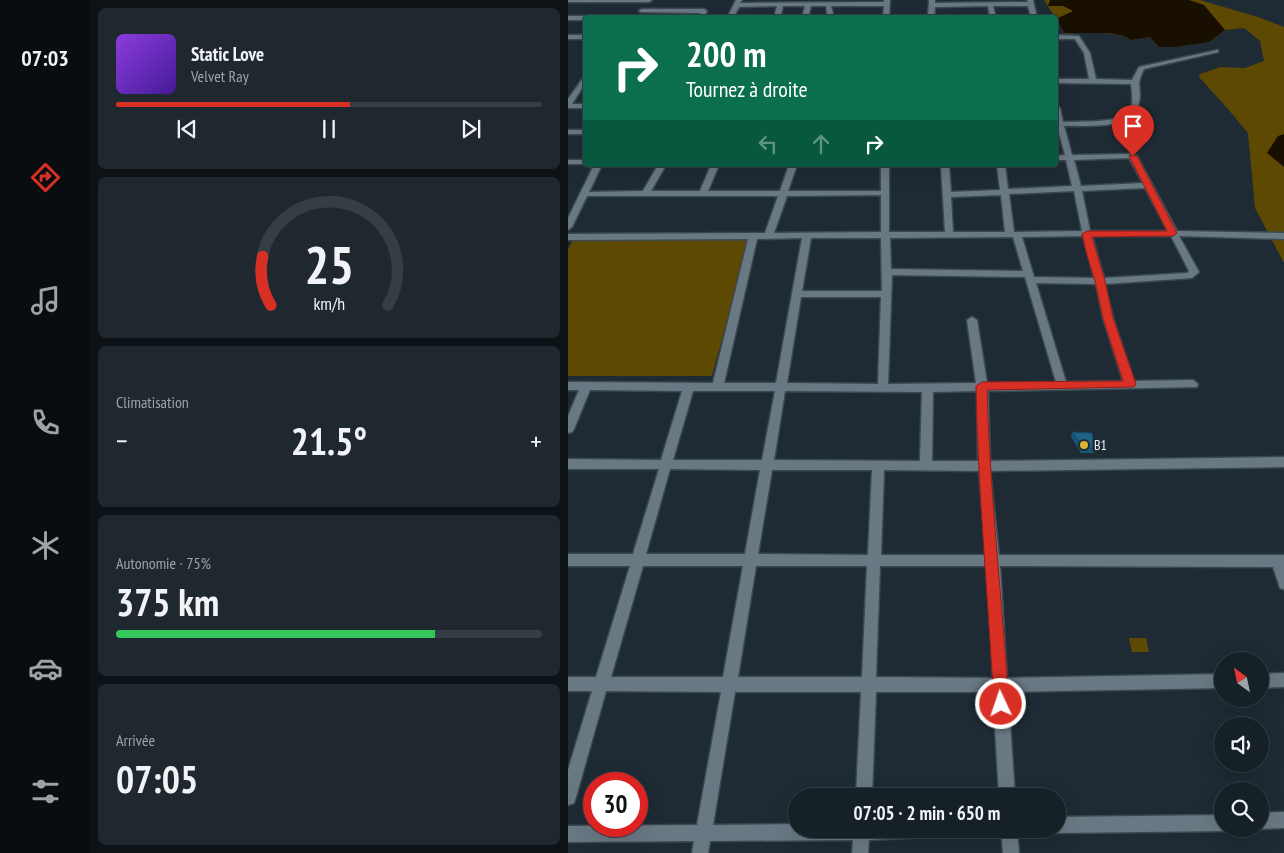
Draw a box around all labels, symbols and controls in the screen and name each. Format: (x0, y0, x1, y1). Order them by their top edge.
text: 200 m (686, 31, 767, 77)
icon: right (603, 35, 668, 100)
text: Static Love (191, 42, 264, 66)
text: 07:03 (21, 44, 69, 72)
text: Velvet Ray (191, 66, 249, 86)
text: Tournez à droite (686, 75, 808, 103)
pin (1112, 105, 1154, 156)
icon: arrive (1119, 112, 1147, 140)
icon: previous (173, 115, 201, 143)
icon: pause (315, 115, 343, 143)
icon: next (457, 115, 485, 143)
icon: left (754, 130, 782, 158)
icon: ahead (807, 130, 835, 158)
icon: right (860, 130, 888, 158)
icon: directions (28, 160, 63, 195)
text: 25 (304, 231, 354, 298)
icon: music (28, 283, 63, 318)
text: km/h (313, 292, 345, 315)
text: Climatisation (116, 392, 189, 412)
icon: phone (28, 405, 63, 440)
text: 21.5° (291, 416, 367, 465)
text: − (116, 422, 128, 459)
text: + (530, 422, 542, 459)
place label: B1 (1094, 436, 1107, 454)
marker: B1 (1078, 439, 1090, 451)
icon: climate (28, 528, 63, 563)
text: Autonomie · 75% (116, 553, 211, 573)
text: 375 km (116, 577, 219, 626)
icon: car (28, 651, 63, 686)
north arrow (1214, 652, 1269, 708)
map controls (1214, 652, 1269, 837)
position arrow (974, 677, 1026, 729)
button: sound (1214, 717, 1269, 772)
text: Arrivée (116, 730, 155, 750)
text: 07:05 (116, 754, 198, 803)
speed limit sign: 30 (583, 772, 648, 837)
icon: filters (28, 774, 63, 809)
button: search (1214, 782, 1269, 837)
text: 07:05 · 2 min · 650 m (854, 801, 1000, 825)

